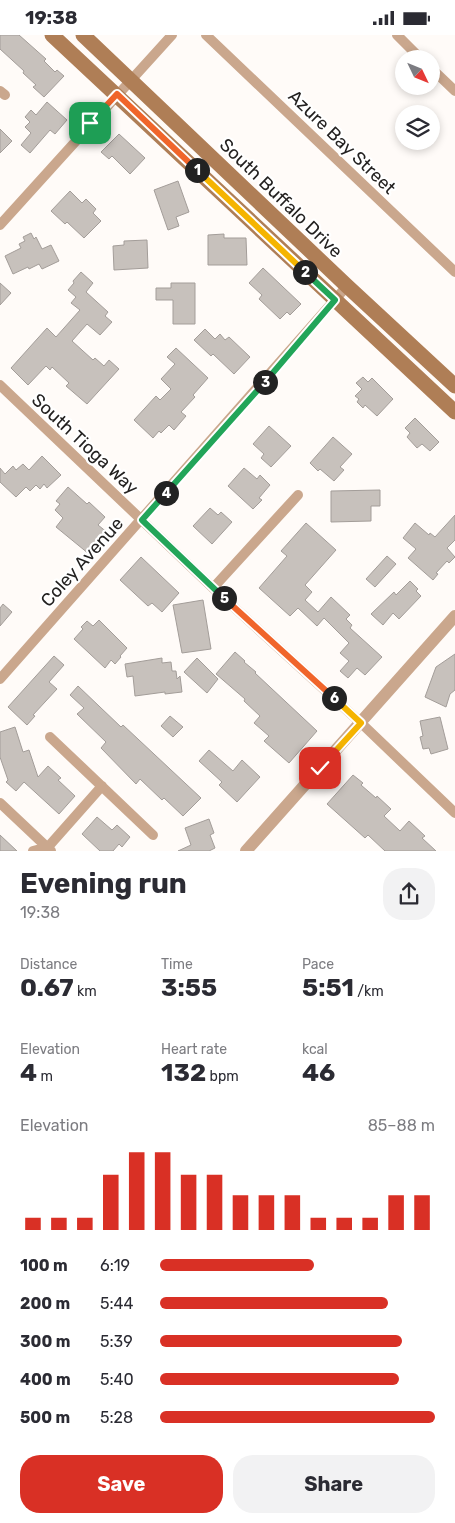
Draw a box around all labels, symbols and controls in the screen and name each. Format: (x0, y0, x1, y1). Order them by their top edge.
text: 19:38 (25, 6, 78, 29)
north arrow (395, 50, 440, 95)
map controls (395, 50, 440, 150)
street label: Azure Bay Street (284, 85, 400, 199)
pin (69, 102, 111, 144)
button: layers (395, 105, 440, 150)
icon: arrive (76, 109, 104, 137)
street label: South Buffalo Drive (215, 134, 347, 262)
pin: 1 (184, 157, 210, 183)
text: 1 (194, 162, 201, 179)
pin: 2 (292, 259, 318, 285)
text: 2 (301, 264, 310, 281)
pin: 3 (252, 369, 278, 395)
text: 3 (261, 374, 270, 391)
street label: South Tioga Way (27, 389, 143, 499)
pin: 4 (154, 481, 178, 505)
text: 4 (162, 485, 171, 502)
street label: Coley Avenue (36, 513, 128, 611)
pin: 5 (212, 585, 236, 611)
text: 5 (220, 590, 229, 607)
pin: 6 (322, 685, 346, 711)
text: 6 (330, 690, 339, 707)
pin (299, 747, 341, 789)
icon: check (306, 754, 334, 782)
text: Evening run (20, 867, 187, 900)
button: share (383, 868, 435, 920)
text: 19:38 (20, 903, 60, 922)
text: Distance (20, 956, 77, 973)
text: Time (161, 956, 193, 973)
text: Pace (302, 956, 334, 973)
text: 0.67 (20, 973, 74, 1002)
text: 3:55 (161, 973, 217, 1002)
text: 5:51 (302, 973, 354, 1002)
text: km (74, 983, 97, 1000)
text: /km (354, 983, 384, 1000)
text: Elevation (20, 1041, 80, 1058)
text: Heart rate (161, 1041, 227, 1058)
text: kcal (302, 1041, 328, 1058)
text: 4 (20, 1058, 37, 1087)
text: 132 (161, 1058, 206, 1087)
text: 46 (302, 1058, 335, 1087)
text: m (37, 1068, 53, 1085)
text: bpm (206, 1068, 239, 1085)
text: Elevation (20, 1116, 89, 1135)
text: 85–88 m (368, 1116, 435, 1135)
text: 100 m (20, 1256, 68, 1275)
text: 6:19 (100, 1256, 130, 1275)
text: 200 m (20, 1294, 70, 1313)
text: 5:44 (100, 1294, 133, 1313)
text: 300 m (20, 1332, 70, 1351)
text: 5:39 (100, 1332, 133, 1351)
text: 400 m (20, 1370, 71, 1389)
text: 5:40 (100, 1370, 134, 1389)
text: 500 m (20, 1408, 70, 1427)
text: 5:28 (100, 1408, 133, 1427)
button: Save (20, 1455, 223, 1513)
button: Share (233, 1455, 435, 1513)

